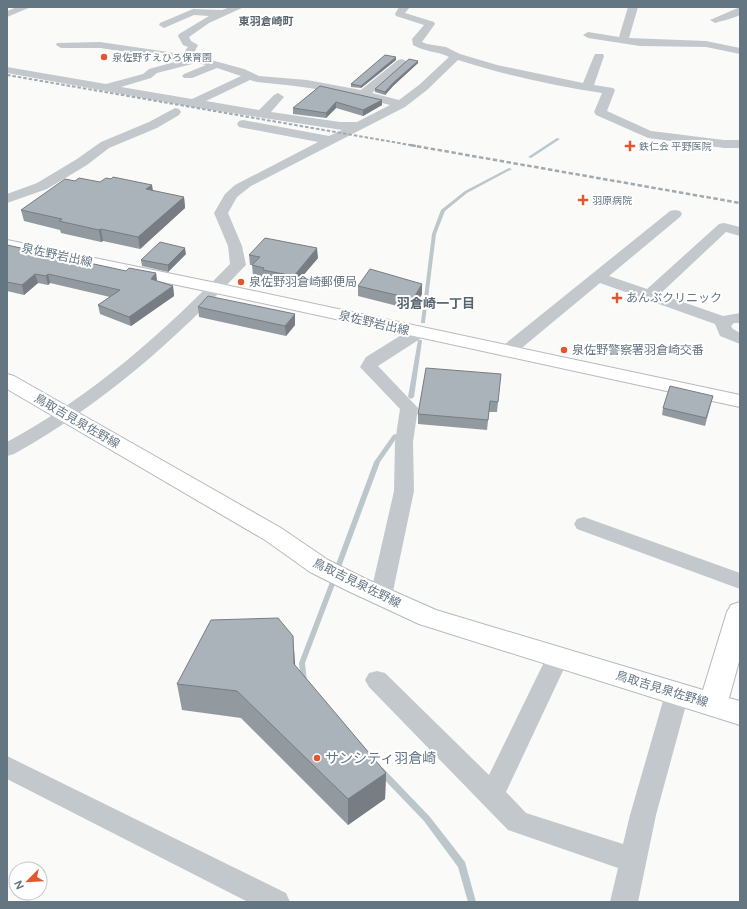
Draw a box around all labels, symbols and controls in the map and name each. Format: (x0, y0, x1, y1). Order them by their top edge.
district label: 東羽倉崎町 (239, 15, 294, 28)
place label: 泉佐野すえひろ保育園 (112, 51, 212, 64)
marker: 泉佐野すえひろ保育園 (99, 52, 109, 62)
marker: 鉄仁会 平野医院 (624, 140, 636, 152)
place label: 鉄仁会 平野医院 (639, 140, 711, 153)
marker: 羽原病院 (577, 194, 589, 206)
place label: 羽原病院 (592, 194, 632, 207)
street label: 泉佐野岩出線 (20, 241, 94, 269)
place label: 泉佐野羽倉崎郵便局 (249, 275, 357, 289)
marker: 泉佐野羽倉崎郵便局 (236, 277, 246, 287)
place label: あんぶクリニック (626, 291, 722, 305)
marker: あんぶクリニック (611, 292, 623, 304)
district label: 羽倉崎一丁目 (397, 296, 475, 311)
street label: 泉佐野岩出線 (337, 308, 411, 338)
place label: 泉佐野警察署羽倉崎交番 (572, 343, 704, 357)
marker: 泉佐野警察署羽倉崎交番 (559, 345, 569, 355)
street label: 鳥取吉見泉佐野線 (32, 391, 122, 451)
street label: 鳥取吉見泉佐野線 (311, 556, 403, 610)
street label: 鳥取吉見泉佐野線 (614, 668, 710, 710)
place label: サンシティ羽倉崎 (325, 750, 436, 767)
marker: サンシティ羽倉崎 (312, 753, 322, 763)
north arrow (8, 861, 48, 901)
text: N (12, 878, 27, 891)

